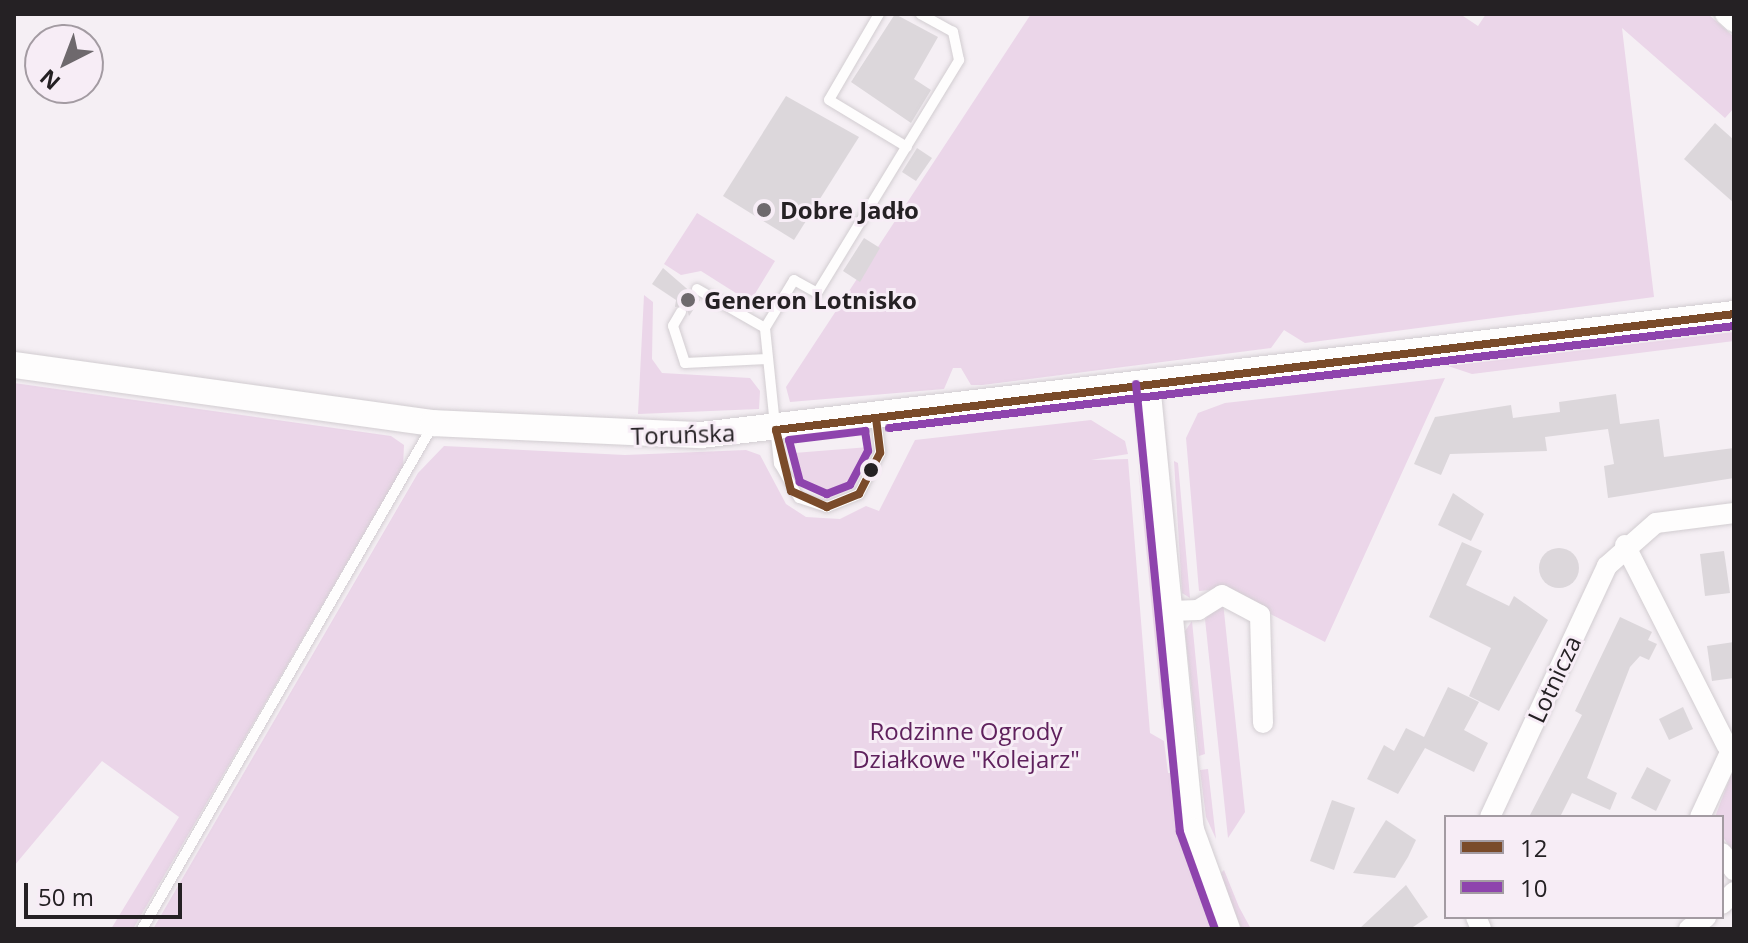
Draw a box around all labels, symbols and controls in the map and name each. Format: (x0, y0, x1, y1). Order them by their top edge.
north arrow (24, 24, 104, 104)
text: N (33, 63, 66, 97)
place label: Dobre Jadło (780, 196, 919, 224)
marker: Dobre Jadło (755, 201, 773, 219)
place label: Generon Lotnisko (704, 286, 917, 314)
marker: Generon Lotnisko (679, 291, 697, 309)
street label: Toruńska (630, 418, 736, 450)
unlabelled marker (863, 462, 879, 478)
street label: Lotnicza (1521, 631, 1587, 727)
park label: Rodzinne Ogrody Działkowe "Kolejarz" (852, 717, 1080, 773)
legend (1444, 815, 1724, 919)
text: 12 (1520, 831, 1547, 864)
scale bar (28, 867, 186, 917)
text: 10 (1520, 871, 1547, 904)
text: 50 m (38, 880, 94, 913)

